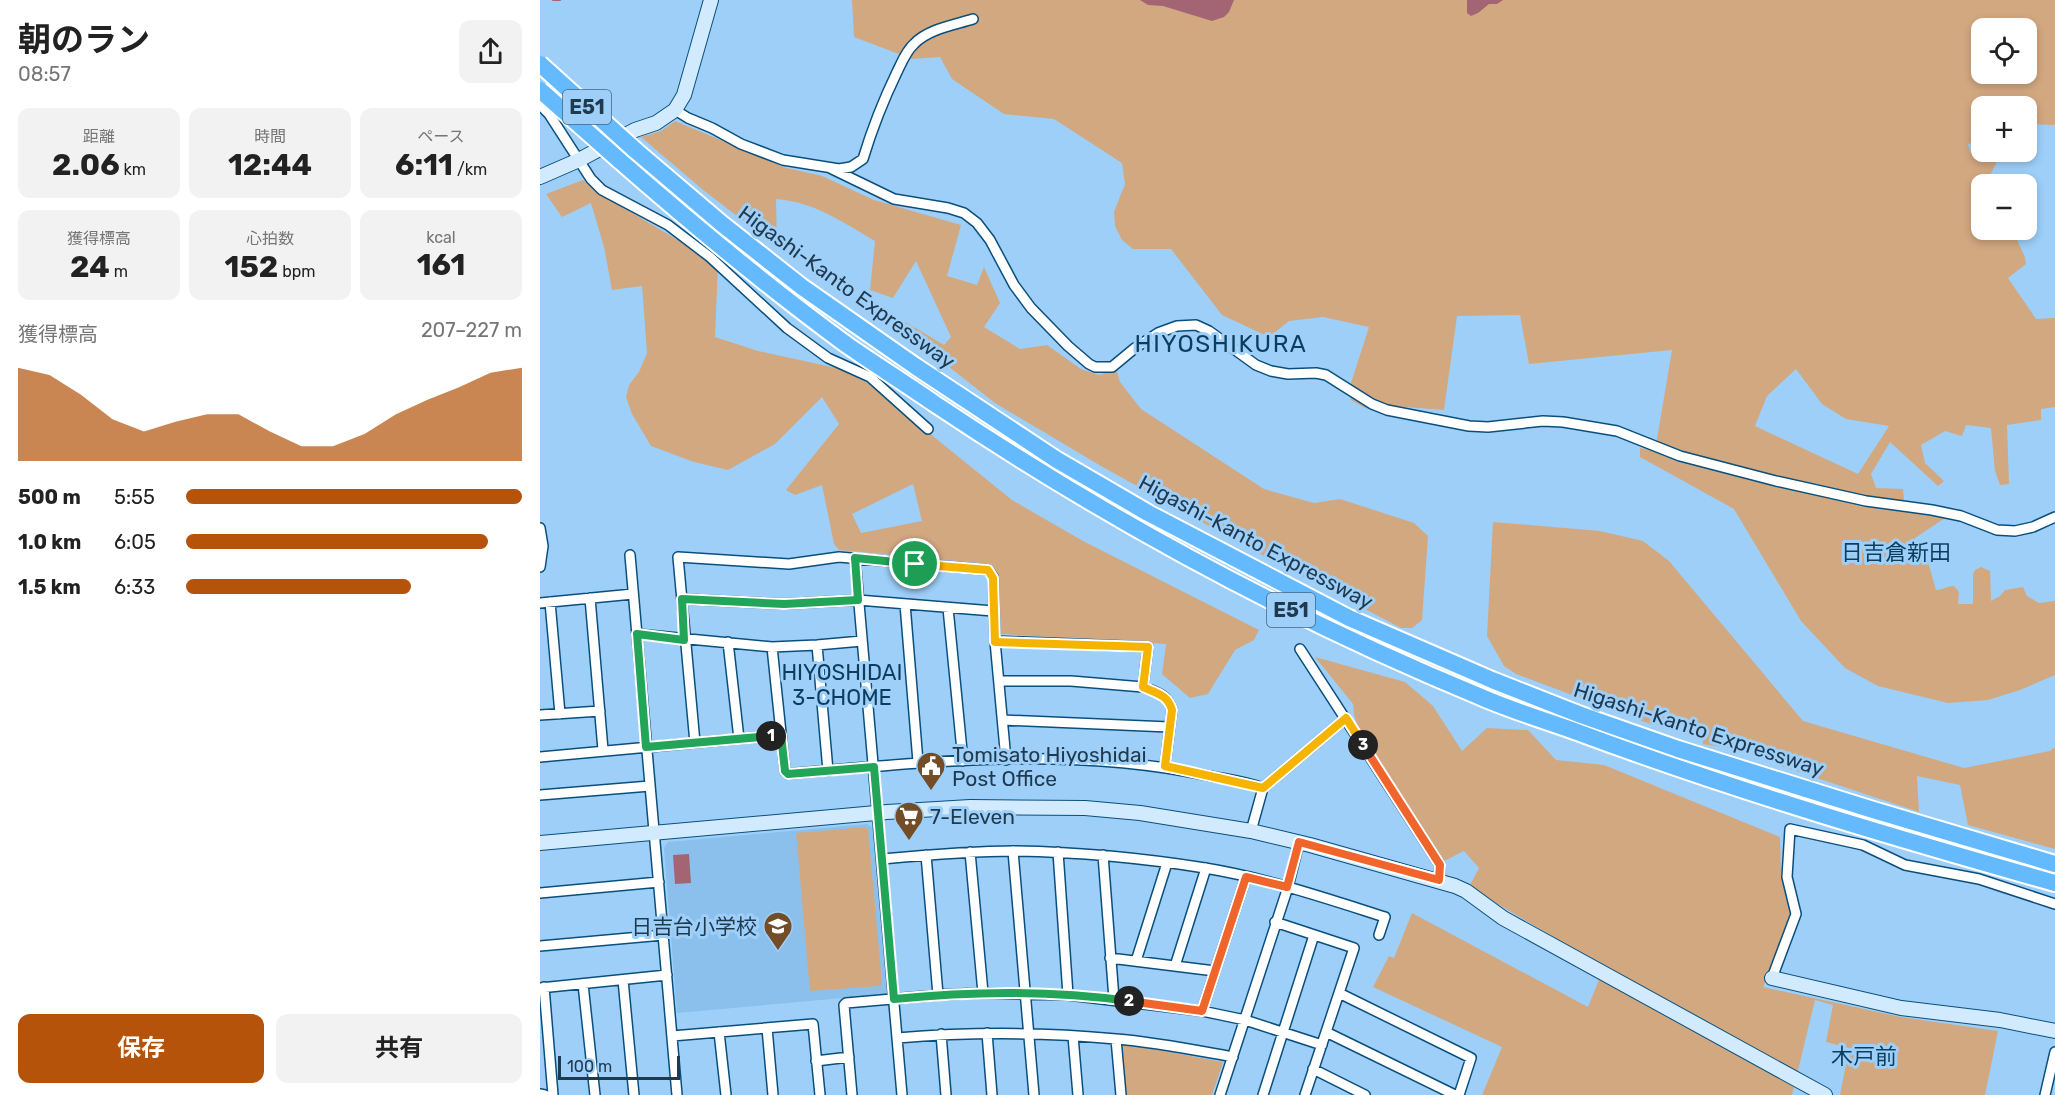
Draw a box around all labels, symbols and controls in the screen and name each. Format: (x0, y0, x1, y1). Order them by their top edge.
map controls (1971, 18, 2037, 240)
button: locate (1971, 18, 2037, 84)
text: 朝のラン (18, 20, 150, 59)
button: share (459, 20, 522, 83)
text: 08:57 (18, 62, 71, 86)
road number: E51 (563, 90, 611, 124)
button: + (1971, 96, 2037, 162)
text: 距離 (83, 127, 115, 146)
text: 時間 (254, 127, 286, 146)
text: ペース (417, 127, 465, 146)
text: 2.06 (52, 147, 120, 183)
text: 12:44 (228, 147, 312, 183)
text: 6:11 (395, 147, 453, 183)
text: km (120, 160, 146, 179)
text: /km (453, 160, 487, 179)
button: − (1971, 174, 2037, 240)
street label: Higashi-Kanto Expressway (734, 200, 960, 374)
text: kcal (426, 228, 456, 247)
text: 獲得標高 (67, 229, 131, 248)
text: 心拍数 (246, 229, 294, 248)
text: 161 (417, 247, 465, 283)
text: 24 (70, 249, 110, 285)
text: 152 (225, 249, 278, 285)
text: m (110, 262, 128, 281)
text: bpm (278, 262, 316, 281)
text: 207–227 m (421, 318, 522, 342)
text: 獲得標高 (18, 322, 98, 346)
district label: HIYOSHIKURA (1135, 330, 1307, 358)
street label: Higashi-Kanto Expressway (1135, 470, 1378, 615)
text: 500 m (18, 485, 81, 509)
text: 5:55 (114, 485, 155, 509)
text: 1.0 km (18, 530, 81, 554)
text: 6:05 (114, 530, 156, 554)
pin (889, 538, 940, 589)
district label: 日吉倉新田 (1841, 539, 1951, 566)
icon: arrive (898, 547, 931, 580)
text: 1.5 km (18, 575, 81, 599)
text: 6:33 (114, 575, 155, 599)
road number: E51 (1267, 593, 1315, 627)
district label: HIYOSHIDAI 3-CHOME (781, 659, 903, 711)
street label: Higashi-Kanto Expressway (1571, 677, 1828, 781)
pin: 1 (756, 721, 786, 751)
text: 1 (767, 726, 775, 745)
pin: 3 (1348, 730, 1378, 760)
text: 3 (1358, 735, 1368, 754)
place label: Tomisato Hiyoshidai Post Office (952, 742, 1147, 791)
public building icon: Tomisato Hiyoshidai Post Office (915, 750, 947, 792)
supermarket icon: 7-Eleven (893, 800, 925, 842)
place label: 7-Eleven (930, 804, 1015, 829)
school or university icon: 日吉台小学校 (762, 910, 794, 952)
place label: 日吉台小学校 (631, 914, 757, 939)
pin: 2 (1114, 986, 1144, 1016)
text: 2 (1124, 991, 1134, 1010)
button: 保存 (18, 1014, 264, 1083)
button: 共有 (276, 1014, 522, 1083)
district label: 木戸前 (1831, 1043, 1897, 1070)
scale bar (558, 1053, 680, 1080)
text: 100 m (567, 1057, 612, 1076)

